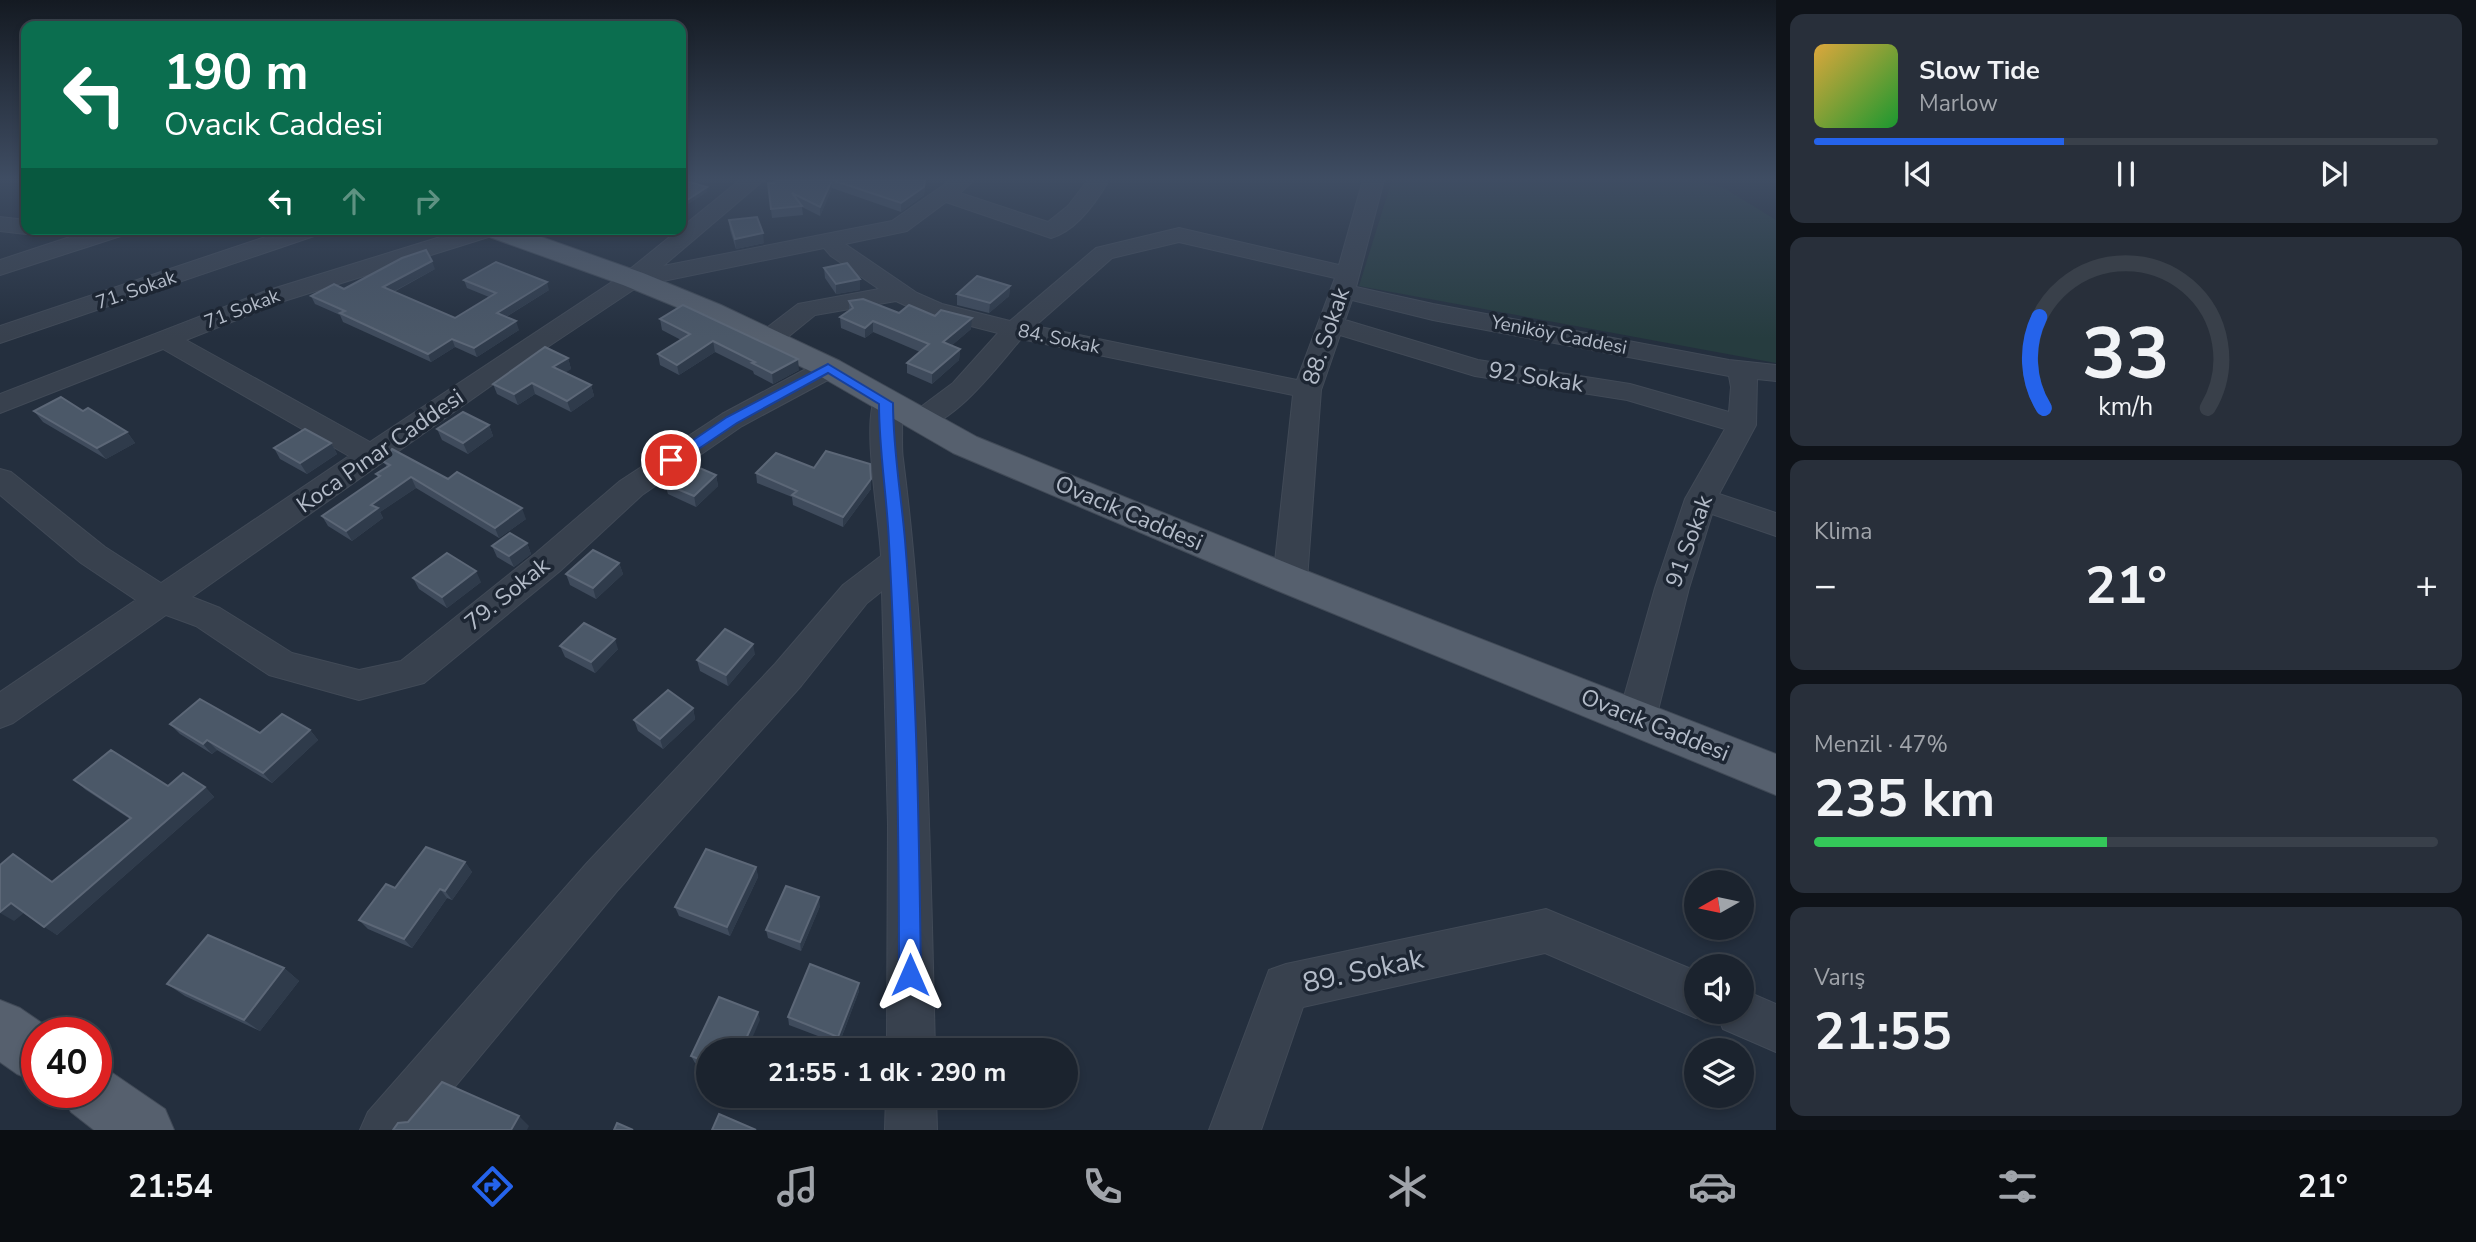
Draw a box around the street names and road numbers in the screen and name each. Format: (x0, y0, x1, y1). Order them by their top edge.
street label: 71. Sokak (92, 264, 180, 316)
street label: 71 Sokak (201, 283, 284, 335)
street label: 88. Sokak (1295, 283, 1357, 389)
street label: Yeniköy Caddesi (1488, 309, 1629, 361)
street label: 84. Sokak (1016, 318, 1103, 360)
street label: 92 Sokak (1486, 354, 1586, 400)
street label: Koca Pınar Caddesi (290, 382, 470, 520)
street label: Ovacık Caddesi (1050, 468, 1208, 558)
street label: 91 Sokak (1658, 490, 1720, 591)
street label: 79. Sokak (458, 550, 556, 638)
street label: Ovacık Caddesi (1576, 681, 1734, 769)
street label: 89. Sokak (1299, 939, 1428, 1002)

